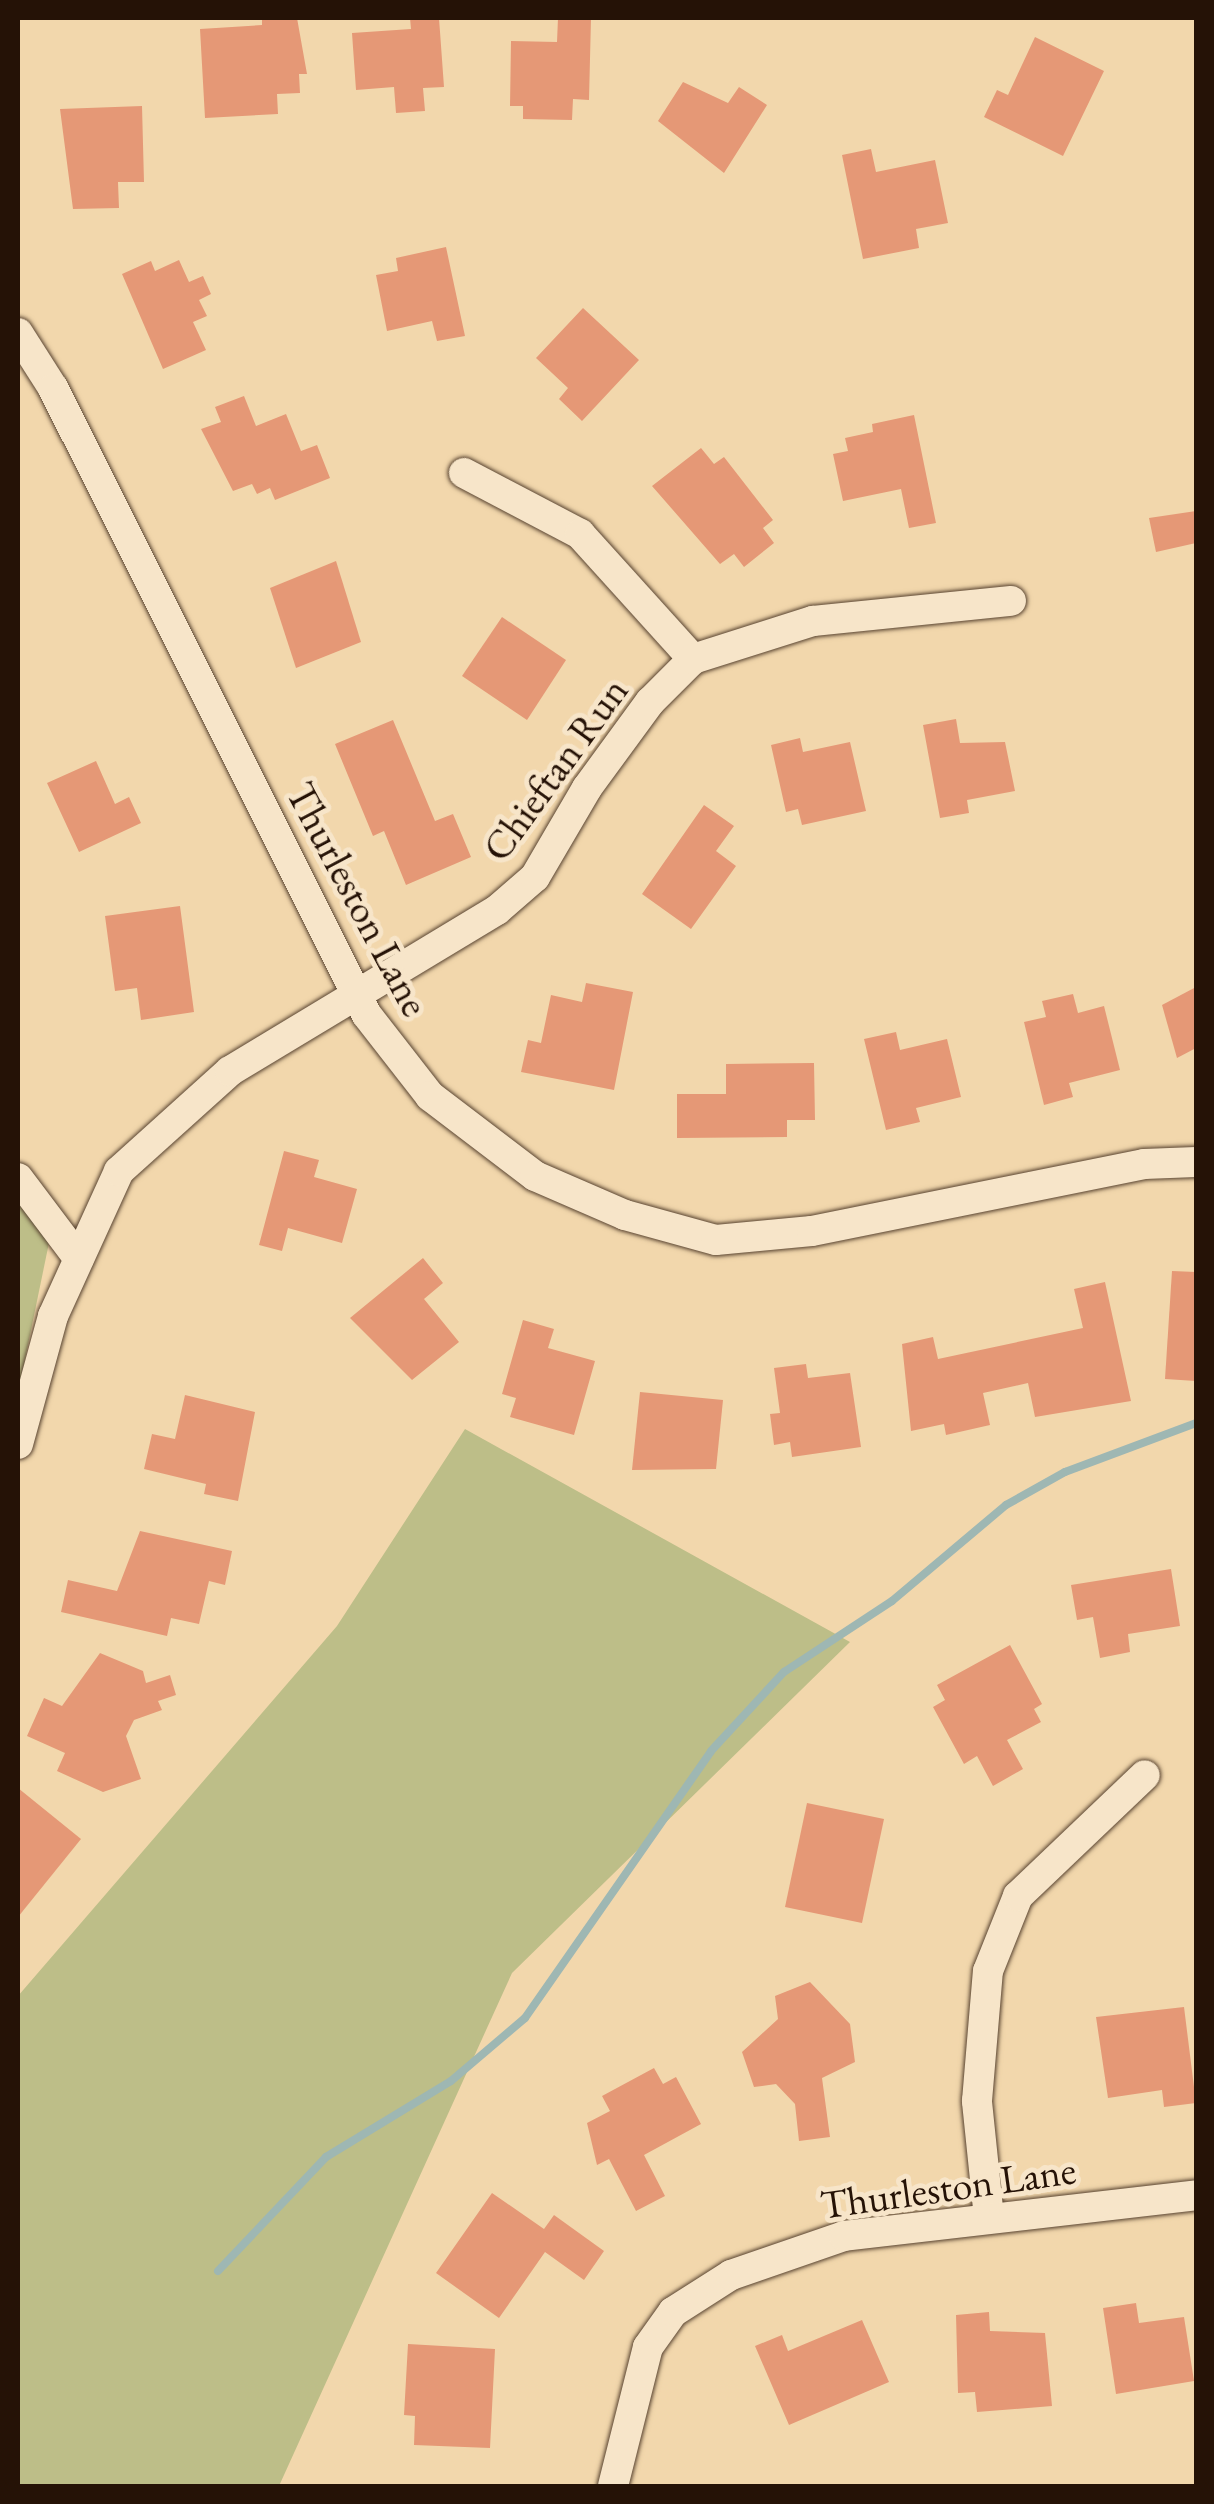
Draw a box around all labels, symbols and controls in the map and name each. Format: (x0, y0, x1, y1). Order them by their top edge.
street label: Chieftan Run (472, 668, 638, 870)
street label: Thurleston Lane (276, 774, 440, 1024)
street label: Thurleston Lane (817, 2145, 1079, 2229)

